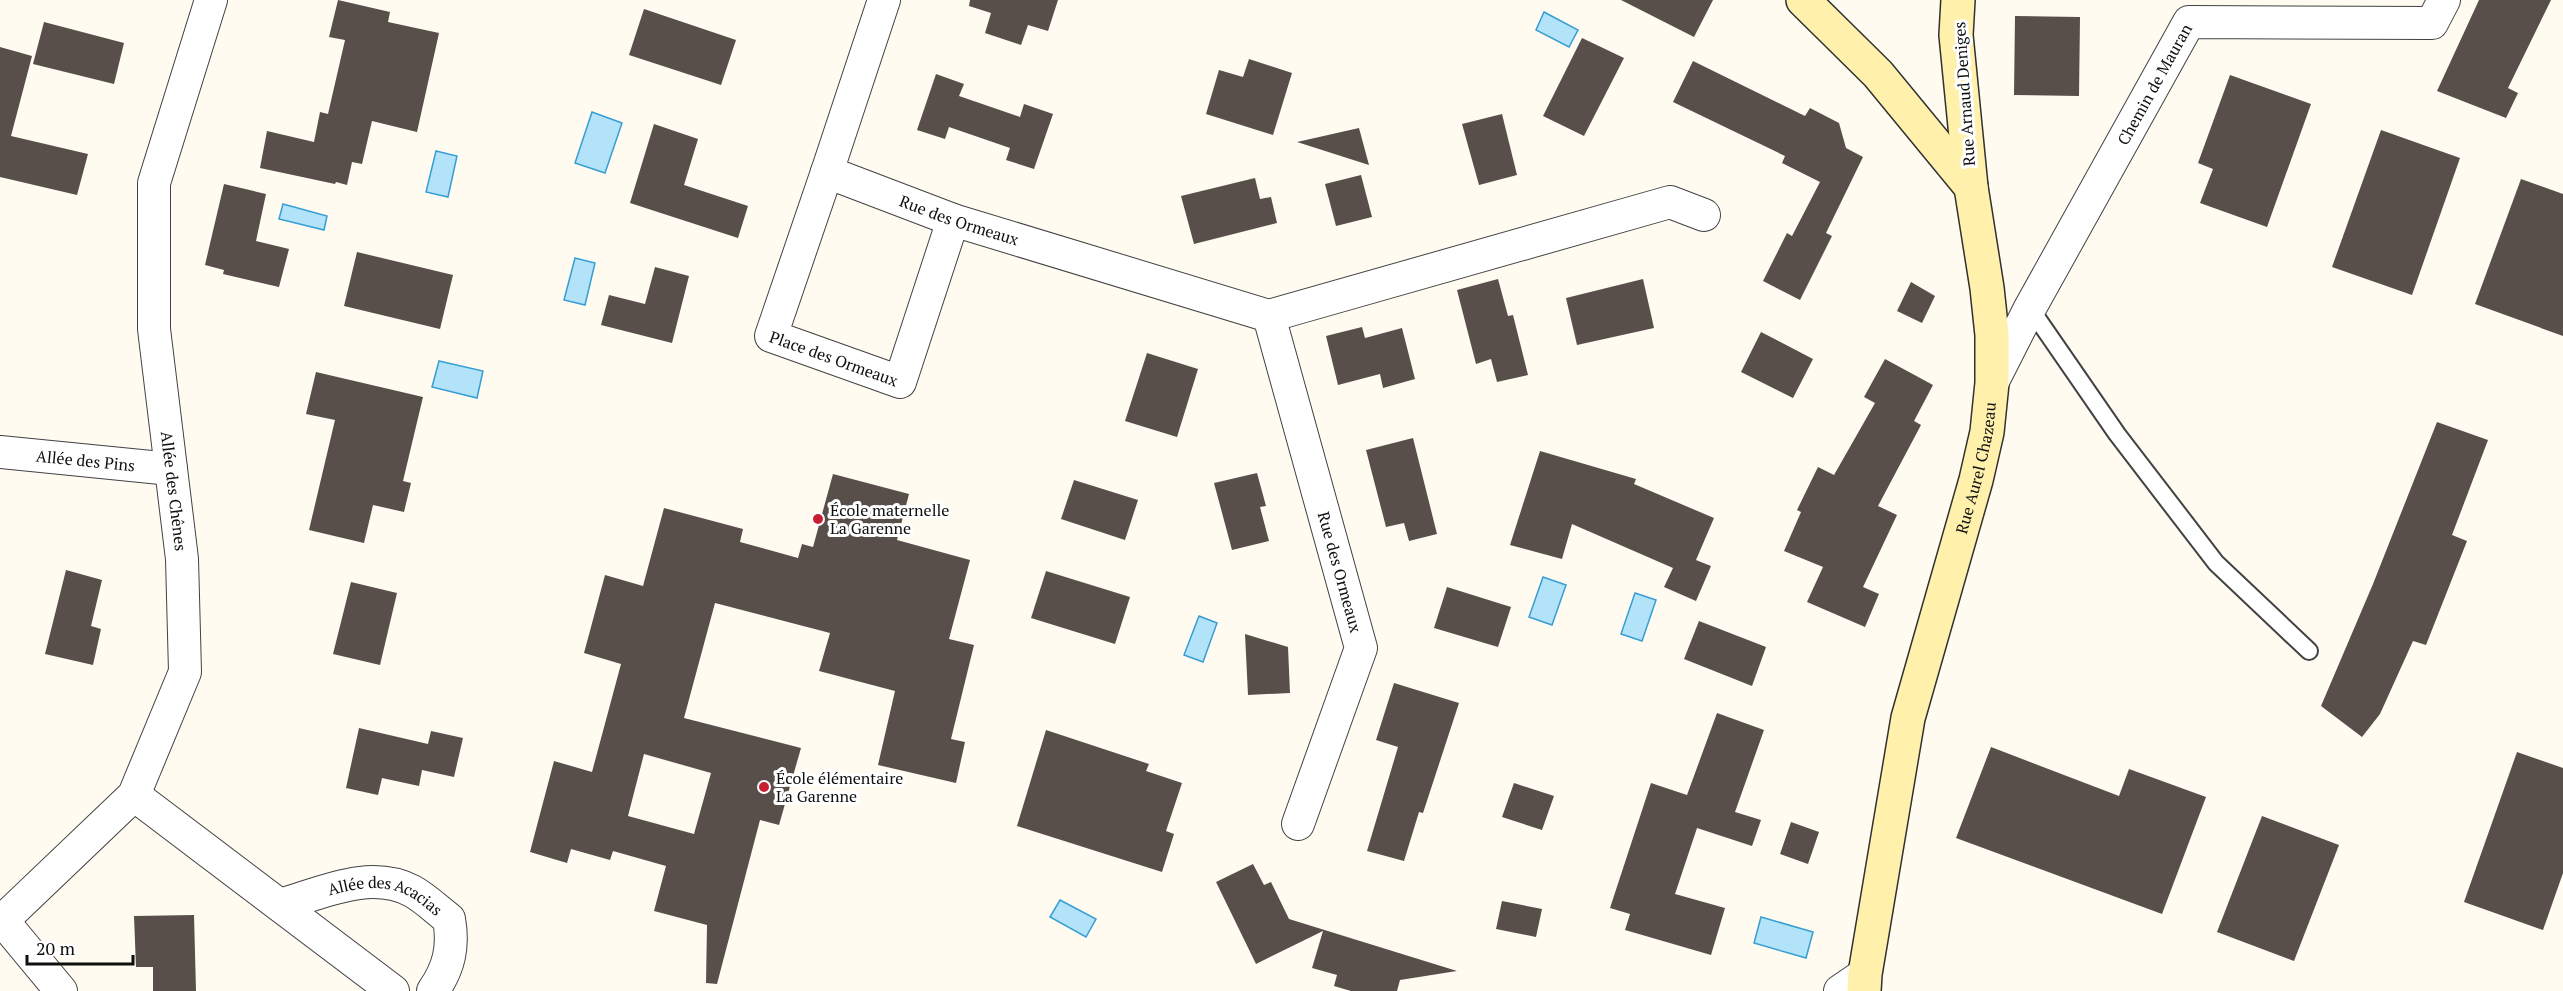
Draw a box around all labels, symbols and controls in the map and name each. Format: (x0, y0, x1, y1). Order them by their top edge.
street label: Chemin de Mauran (2112, 19, 2197, 149)
street label: Rue Arnaud Deniges (1948, 21, 1980, 167)
street label: Rue des Ormeaux (896, 190, 1022, 251)
street label: Place des Ormeaux (767, 325, 902, 392)
street label: Rue Aurel Chazeau (1950, 401, 2001, 536)
street label: Allée des Chênes (156, 430, 192, 552)
street label: Allée des Pins (35, 445, 136, 476)
place label: École maternelle La Garenne (830, 499, 949, 539)
street label: Rue des Ormeaux (1313, 509, 1367, 636)
marker: École maternelle La Garenne (811, 512, 825, 526)
place label: École élémentaire La Garenne (776, 767, 903, 807)
marker: École élémentaire La Garenne (757, 780, 771, 794)
street label: Allée des Acacias (325, 871, 447, 921)
scale bar (27, 928, 134, 966)
text: 20 m (36, 936, 76, 960)

